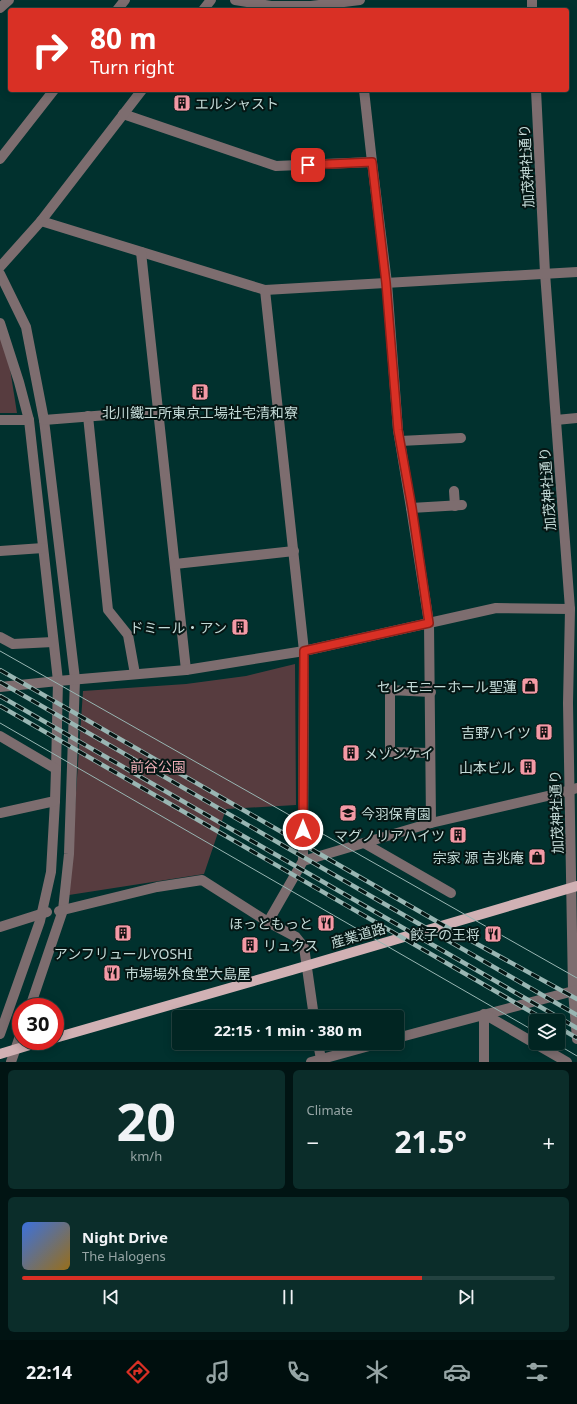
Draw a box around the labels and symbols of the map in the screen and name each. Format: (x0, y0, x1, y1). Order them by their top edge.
building icon: エルシャスト (172, 93, 192, 113)
place label: エルシャスト (195, 94, 279, 113)
street label: 加茂神社通り (514, 124, 538, 208)
pin (291, 148, 325, 182)
building icon: 北川鐵工所東京工場社宅清和寮 (190, 382, 210, 402)
place label: 北川鐵工所東京工場社宅清和寮 (102, 403, 298, 422)
street label: 加茂神社通り (535, 446, 559, 532)
building icon: ドミール・アン (230, 617, 250, 637)
place label: ドミール・アン (130, 618, 227, 637)
shop icon: セレモニーホール聖蓮 (520, 676, 540, 696)
place label: セレモニーホール聖蓮 (377, 677, 517, 696)
building icon: 吉野ハイツ (534, 722, 554, 742)
place label: 吉野ハイツ (461, 723, 531, 742)
building icon: メゾンケイ (341, 743, 361, 763)
place label: メゾンケイ (364, 744, 434, 763)
park label: 前谷公園 (130, 757, 186, 776)
building icon: 山本ビル (518, 757, 538, 777)
place label: 山本ビル (459, 758, 515, 777)
street label: 加茂神社通り (545, 770, 567, 854)
school or university icon: 今羽保育園 (338, 803, 358, 823)
place label: 今羽保育園 (361, 804, 431, 823)
position arrow (282, 809, 324, 851)
building icon: マグノリアハイツ (448, 825, 468, 845)
place label: マグノリアハイツ (334, 826, 445, 845)
shop icon: 宗家 源 吉兆庵 (527, 847, 547, 867)
place label: 宗家 源 吉兆庵 (433, 848, 524, 867)
restaurant icon: ほっともっと (316, 913, 336, 933)
place label: ほっともっと (229, 914, 313, 933)
street label: 産業道路 (328, 918, 388, 952)
building icon: アンフリュールYOSHI (113, 923, 133, 943)
restaurant icon: 餃子の王将 (483, 924, 503, 944)
place label: 餃子の王将 (410, 925, 480, 944)
building icon: リュクス (240, 935, 260, 955)
place label: リュクス (263, 936, 319, 955)
place label: アンフリュールYOSHI (54, 944, 192, 963)
restaurant icon: 市場場外食堂大島屋 (102, 963, 122, 983)
place label: 市場場外食堂大島屋 (125, 964, 251, 983)
speed limit sign: 30 (12, 998, 64, 1050)

